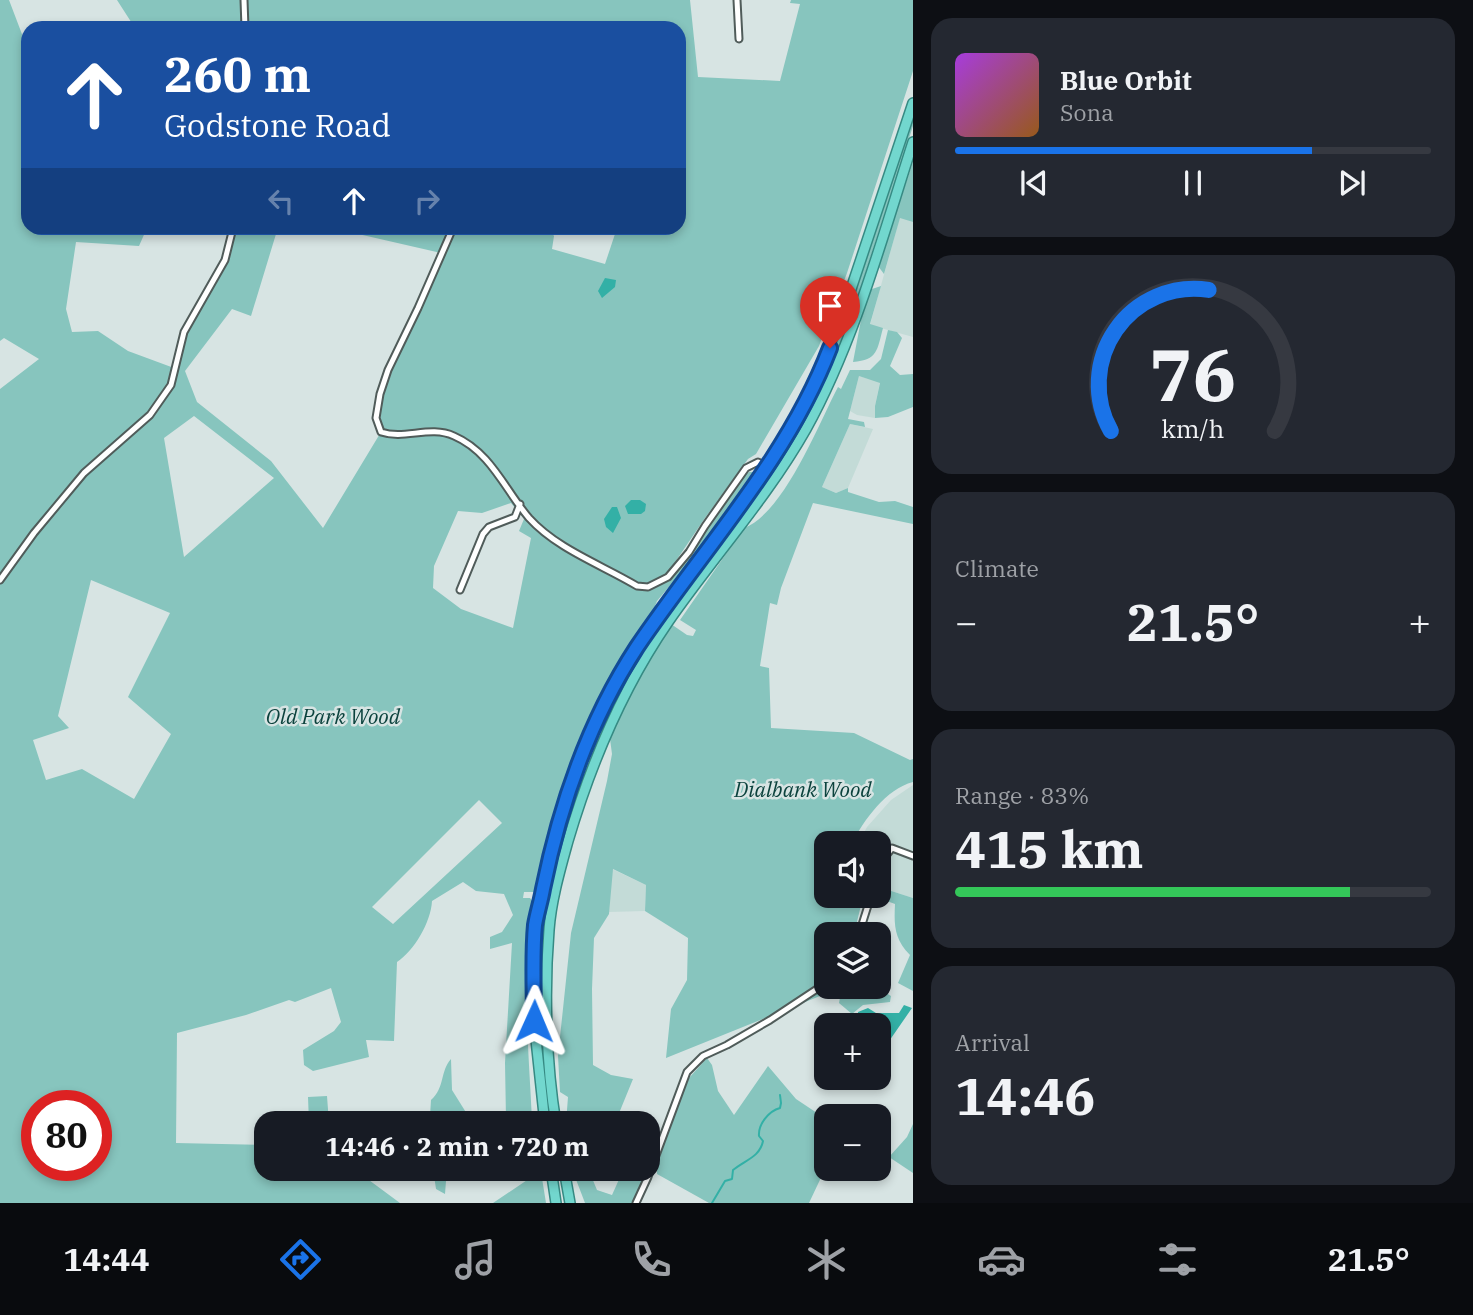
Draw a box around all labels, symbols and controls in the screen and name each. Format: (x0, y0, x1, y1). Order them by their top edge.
text: 260 m (164, 42, 311, 105)
icon: ahead (49, 49, 140, 140)
text: Blue Orbit (1060, 63, 1192, 97)
text: Sona (1060, 97, 1114, 127)
text: Godstone Road (164, 104, 391, 146)
icon: previous (1015, 164, 1053, 202)
icon: pause (1174, 164, 1212, 202)
icon: next (1333, 164, 1371, 202)
icon: left (262, 182, 300, 220)
icon: ahead (335, 182, 373, 220)
icon: right (408, 182, 446, 220)
pin (800, 276, 860, 348)
icon: arrive (811, 287, 849, 325)
text: 76 (1149, 326, 1237, 421)
text: km/h (1161, 411, 1225, 444)
text: Climate (955, 553, 1039, 583)
text: 21.5° (1127, 588, 1259, 655)
text: − (955, 597, 978, 646)
text: + (1408, 597, 1431, 646)
park label: Old Park Wood (266, 702, 401, 730)
park label: Dialbank Wood (733, 775, 872, 803)
text: Range · 83% (955, 780, 1089, 810)
text: 415 km (955, 815, 1144, 882)
map controls (814, 831, 891, 1181)
button: sound (814, 831, 891, 908)
button: layers (814, 922, 891, 999)
position arrow (497, 984, 571, 1058)
button: + (814, 1013, 891, 1090)
text: Arrival (955, 1027, 1030, 1057)
text: 14:46 (955, 1062, 1096, 1129)
speed limit sign: 80 (21, 1090, 112, 1181)
button: − (814, 1104, 891, 1181)
text: 14:46 · 2 min · 720 m (325, 1129, 589, 1163)
icon: directions (276, 1235, 325, 1284)
icon: music (451, 1235, 500, 1284)
icon: phone (627, 1235, 676, 1284)
icon: climate (802, 1235, 851, 1284)
icon: car (977, 1235, 1026, 1284)
icon: filters (1153, 1235, 1202, 1284)
text: 14:44 (63, 1238, 150, 1280)
text: 21.5° (1328, 1238, 1410, 1280)

